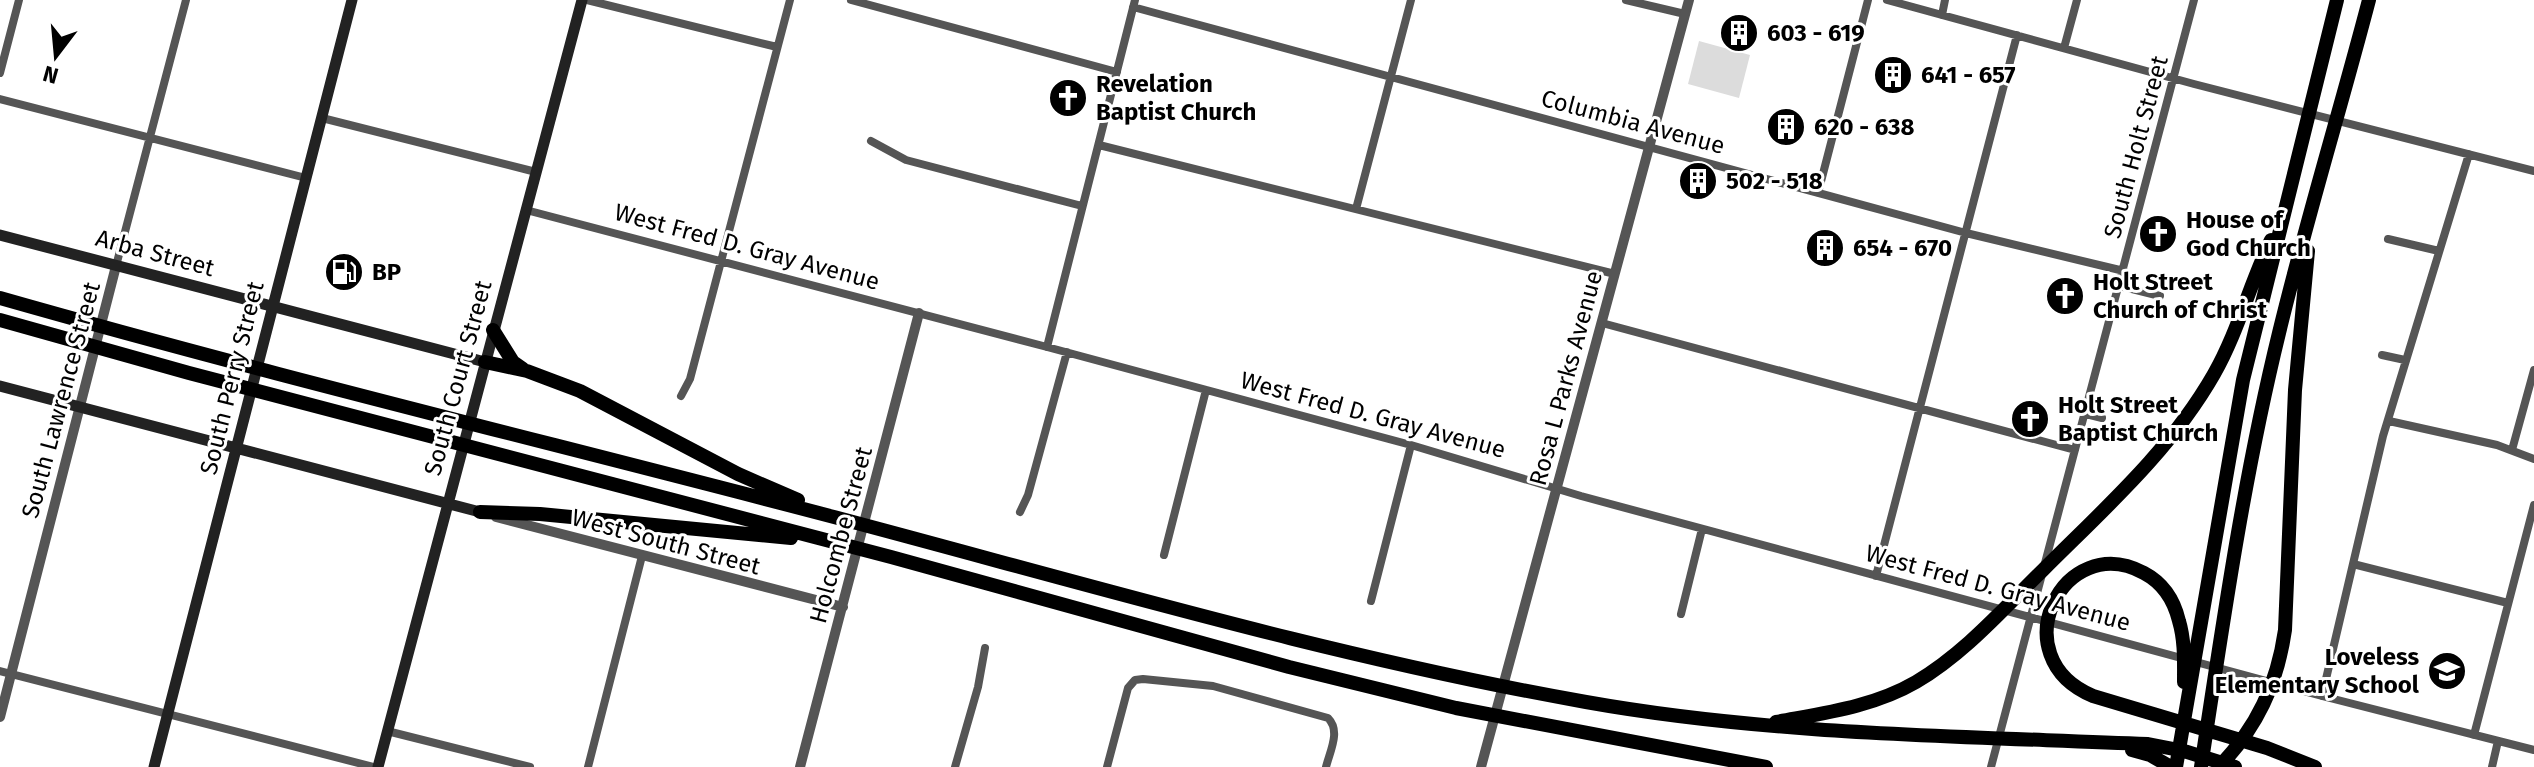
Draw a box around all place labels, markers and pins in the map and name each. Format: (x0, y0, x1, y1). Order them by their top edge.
building icon: 603 - 619 (1718, 12, 1760, 54)
place label: 603 - 619 (1767, 19, 1865, 47)
building icon: 641 - 657 (1872, 54, 1914, 96)
place label: 641 - 657 (1921, 61, 2016, 89)
place label: Revelation Baptist Church (1096, 70, 1256, 126)
church icon: Revelation Baptist Church (1047, 77, 1089, 119)
building icon: 620 - 638 (1765, 106, 1807, 148)
place label: 620 - 638 (1814, 113, 1915, 141)
building icon: 502 - 518 (1677, 160, 1719, 202)
place label: 502 - 518 (1726, 167, 1823, 195)
place label: House of God Church (2186, 206, 2311, 262)
church icon: House of God Church (2137, 213, 2179, 255)
building icon: 654 - 670 (1804, 227, 1846, 269)
place label: 654 - 670 (1853, 234, 1952, 262)
fuel station icon: BP (323, 251, 365, 293)
place label: BP (372, 258, 401, 286)
place label: Holt Street Church of Christ (2093, 268, 2268, 324)
church icon: Holt Street Church of Christ (2044, 275, 2086, 317)
place label: Holt Street Baptist Church (2058, 391, 2218, 447)
church icon: Holt Street Baptist Church (2009, 398, 2051, 440)
place label: Loveless Elementary School (2215, 643, 2420, 699)
school or university icon: Loveless Elementary School (2426, 650, 2468, 692)

